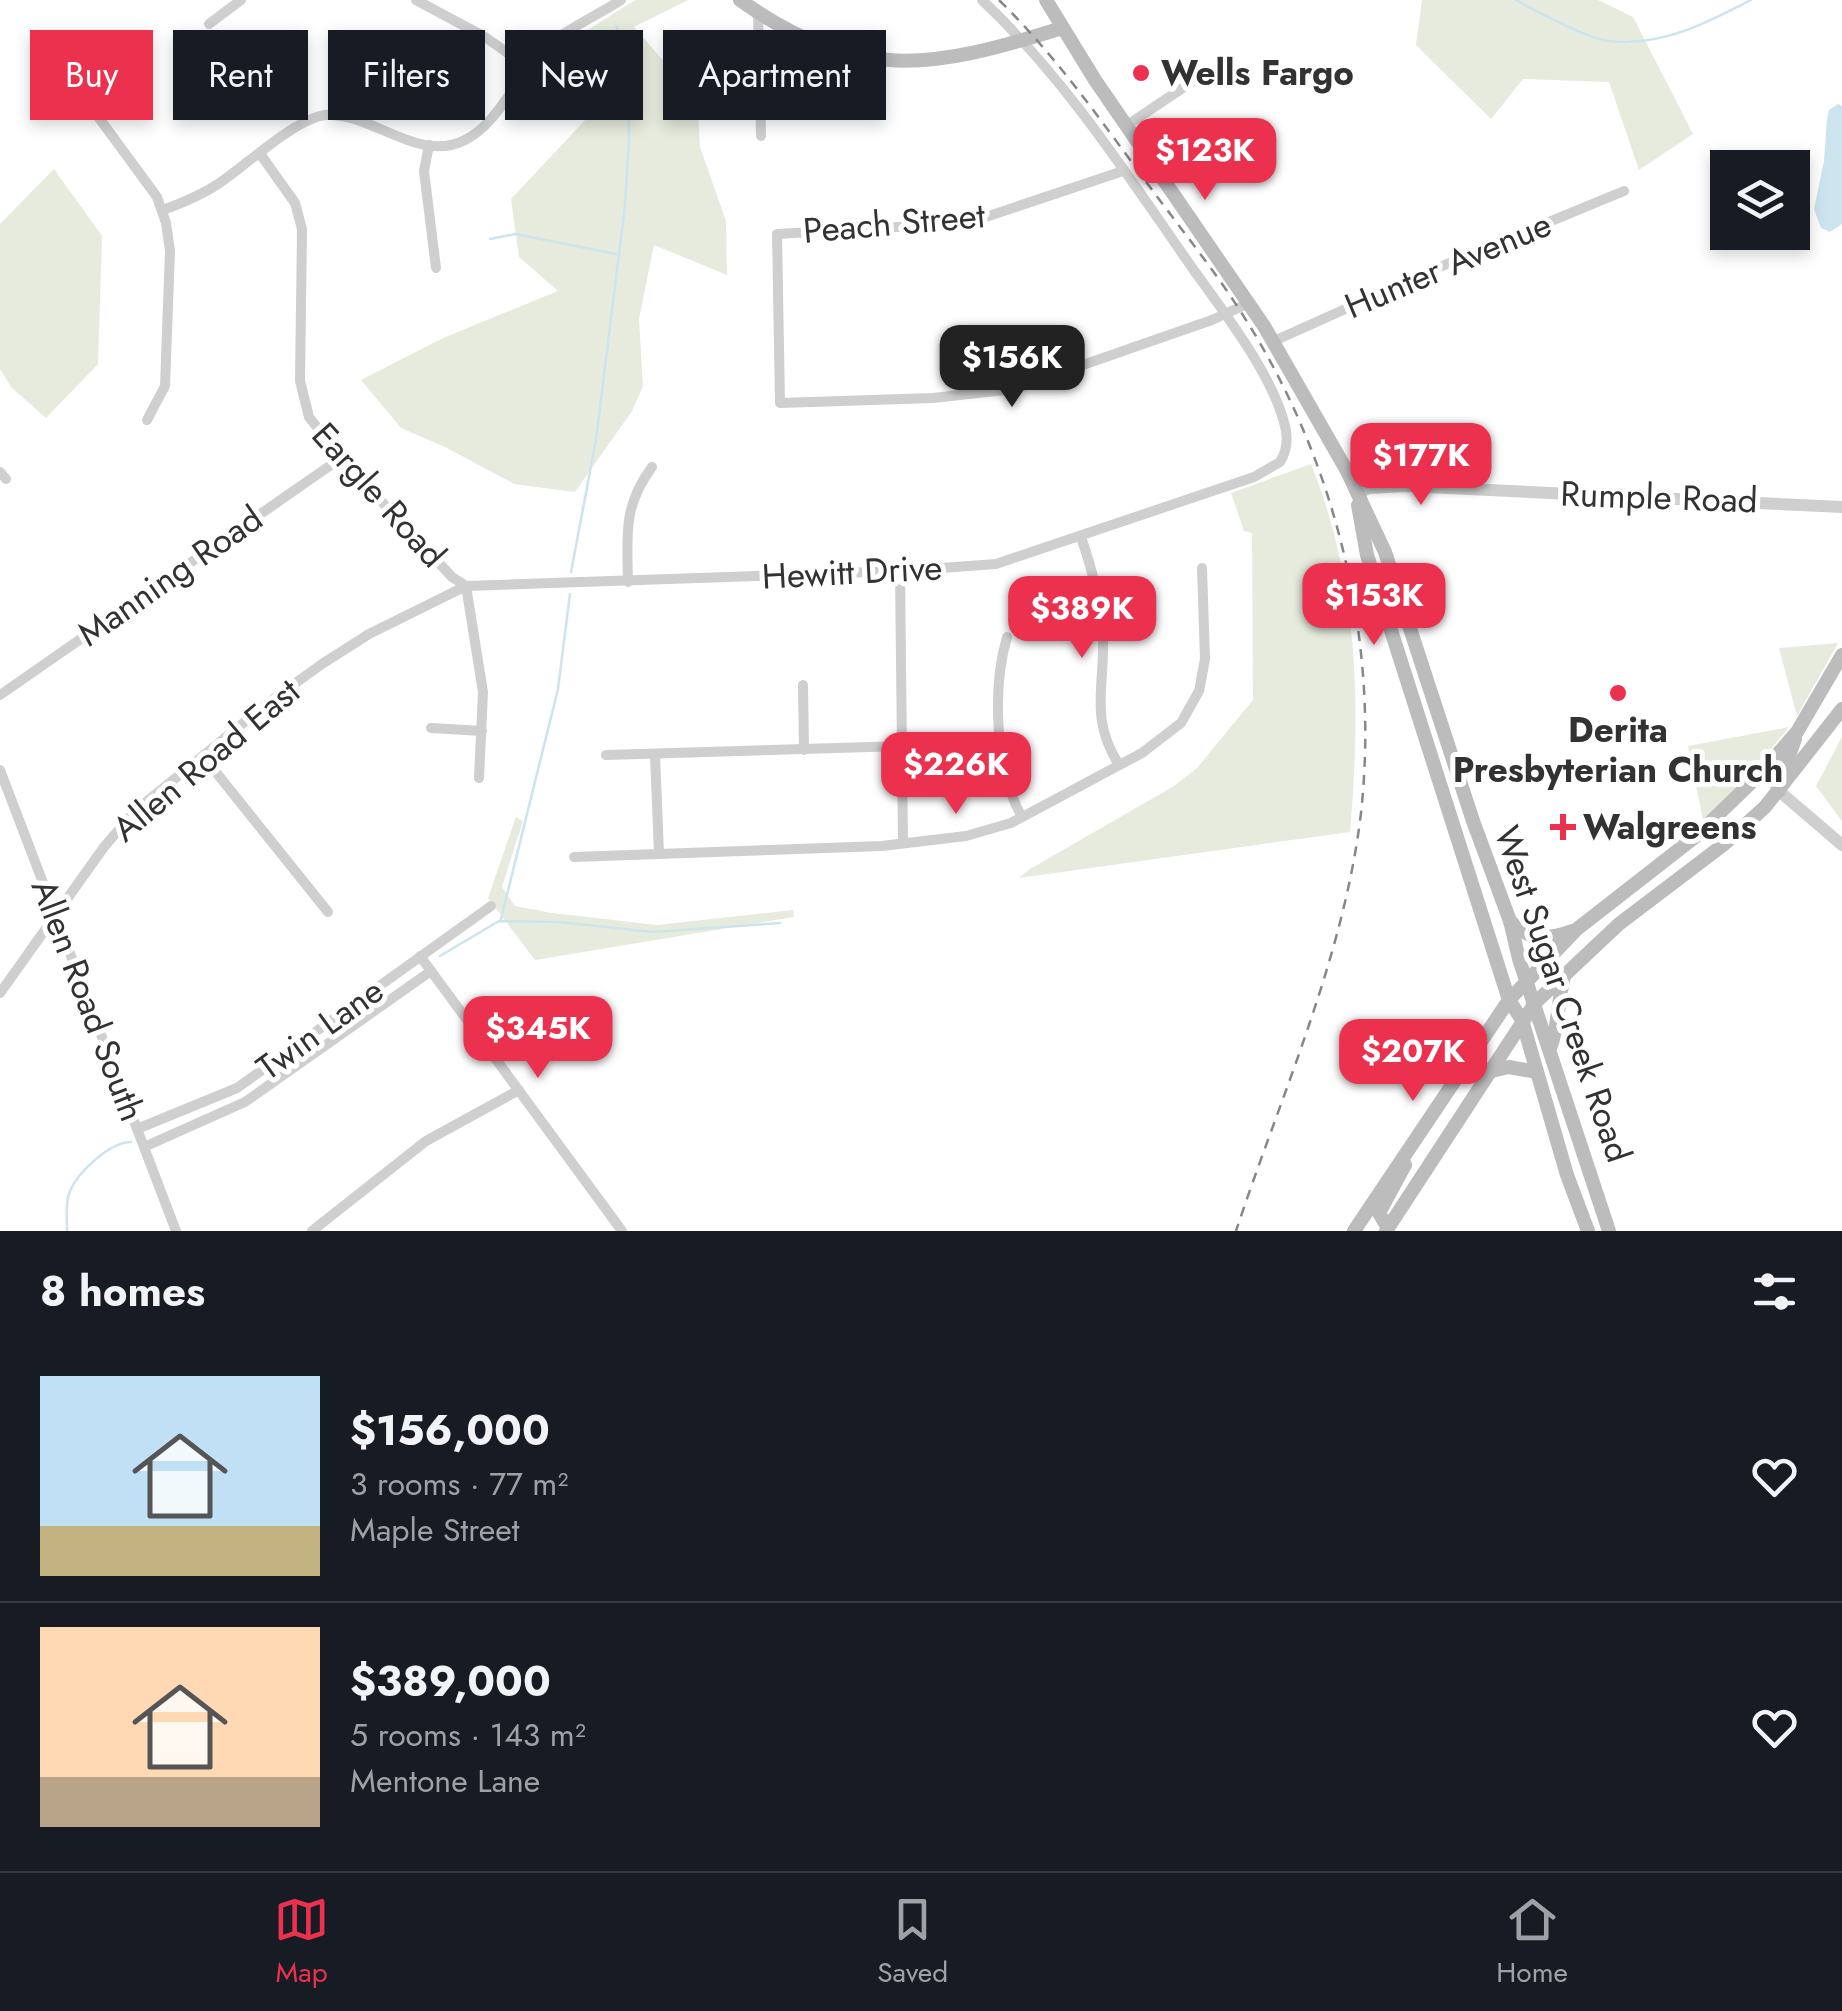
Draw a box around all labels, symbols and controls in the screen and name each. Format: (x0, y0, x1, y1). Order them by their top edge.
chip: Buy (30, 30, 153, 120)
chip: Rent (173, 30, 308, 120)
chip: Filters (328, 30, 485, 120)
chip: New (505, 30, 643, 120)
chip: Apartment (663, 30, 886, 120)
place label: Wells Fargo (1161, 48, 1354, 98)
marker: Wells Fargo (1130, 62, 1152, 84)
pin: $123K (1135, 118, 1275, 203)
text: $123K (1155, 127, 1255, 173)
map controls (1710, 150, 1810, 250)
button: layers (1710, 150, 1810, 250)
street label: Peach Street (801, 190, 987, 256)
street label: Hunter Avenue (1337, 199, 1559, 331)
pin: $156K (942, 325, 1082, 410)
text: $156K (962, 334, 1062, 380)
street label: Eargle Road (300, 412, 458, 578)
pin: $177K (1351, 423, 1491, 508)
text: $177K (1372, 432, 1470, 478)
street label: Rumple Road (1560, 469, 1758, 525)
street label: Manning Road (67, 494, 273, 658)
street label: Hewitt Drive (761, 542, 943, 602)
pin: $153K (1304, 563, 1444, 648)
text: $153K (1324, 572, 1424, 618)
pin: $389K (1012, 576, 1152, 661)
text: $389K (1030, 585, 1134, 631)
street label: Allen Road East (102, 666, 311, 853)
marker: Derita Presbyterian Church (1607, 682, 1629, 704)
place label: Derita Presbyterian Church (1453, 705, 1783, 795)
pin: $226K (886, 732, 1026, 817)
text: $226K (903, 741, 1009, 787)
place label: Walgreens (1583, 802, 1757, 852)
marker: Walgreens (1552, 816, 1574, 838)
street label: West Sugar Creek Road (1482, 819, 1644, 1169)
street label: Allen Road South (19, 872, 157, 1128)
street label: Twin Lane (246, 966, 394, 1092)
pin: $345K (468, 996, 608, 1081)
text: $345K (485, 1005, 591, 1051)
pin: $207K (1343, 1019, 1483, 1104)
text: $207K (1361, 1028, 1465, 1074)
text: 8 homes (40, 1261, 205, 1322)
icon: filters (1747, 1264, 1802, 1319)
text: $156,000 (350, 1400, 550, 1461)
icon: home (120, 1416, 240, 1536)
icon: heart (1747, 1449, 1802, 1504)
text: 3 rooms · 77 m² (350, 1461, 568, 1507)
text: Maple Street (350, 1507, 519, 1553)
text: $389,000 (350, 1651, 551, 1712)
icon: home (120, 1667, 240, 1787)
icon: heart (1747, 1700, 1802, 1755)
text: 5 rooms · 143 m² (350, 1712, 586, 1758)
text: Mentone Lane (350, 1758, 540, 1804)
tab: Map (274, 1892, 329, 1993)
tab: Saved (877, 1892, 948, 1993)
tab: Home (1496, 1892, 1568, 1993)

